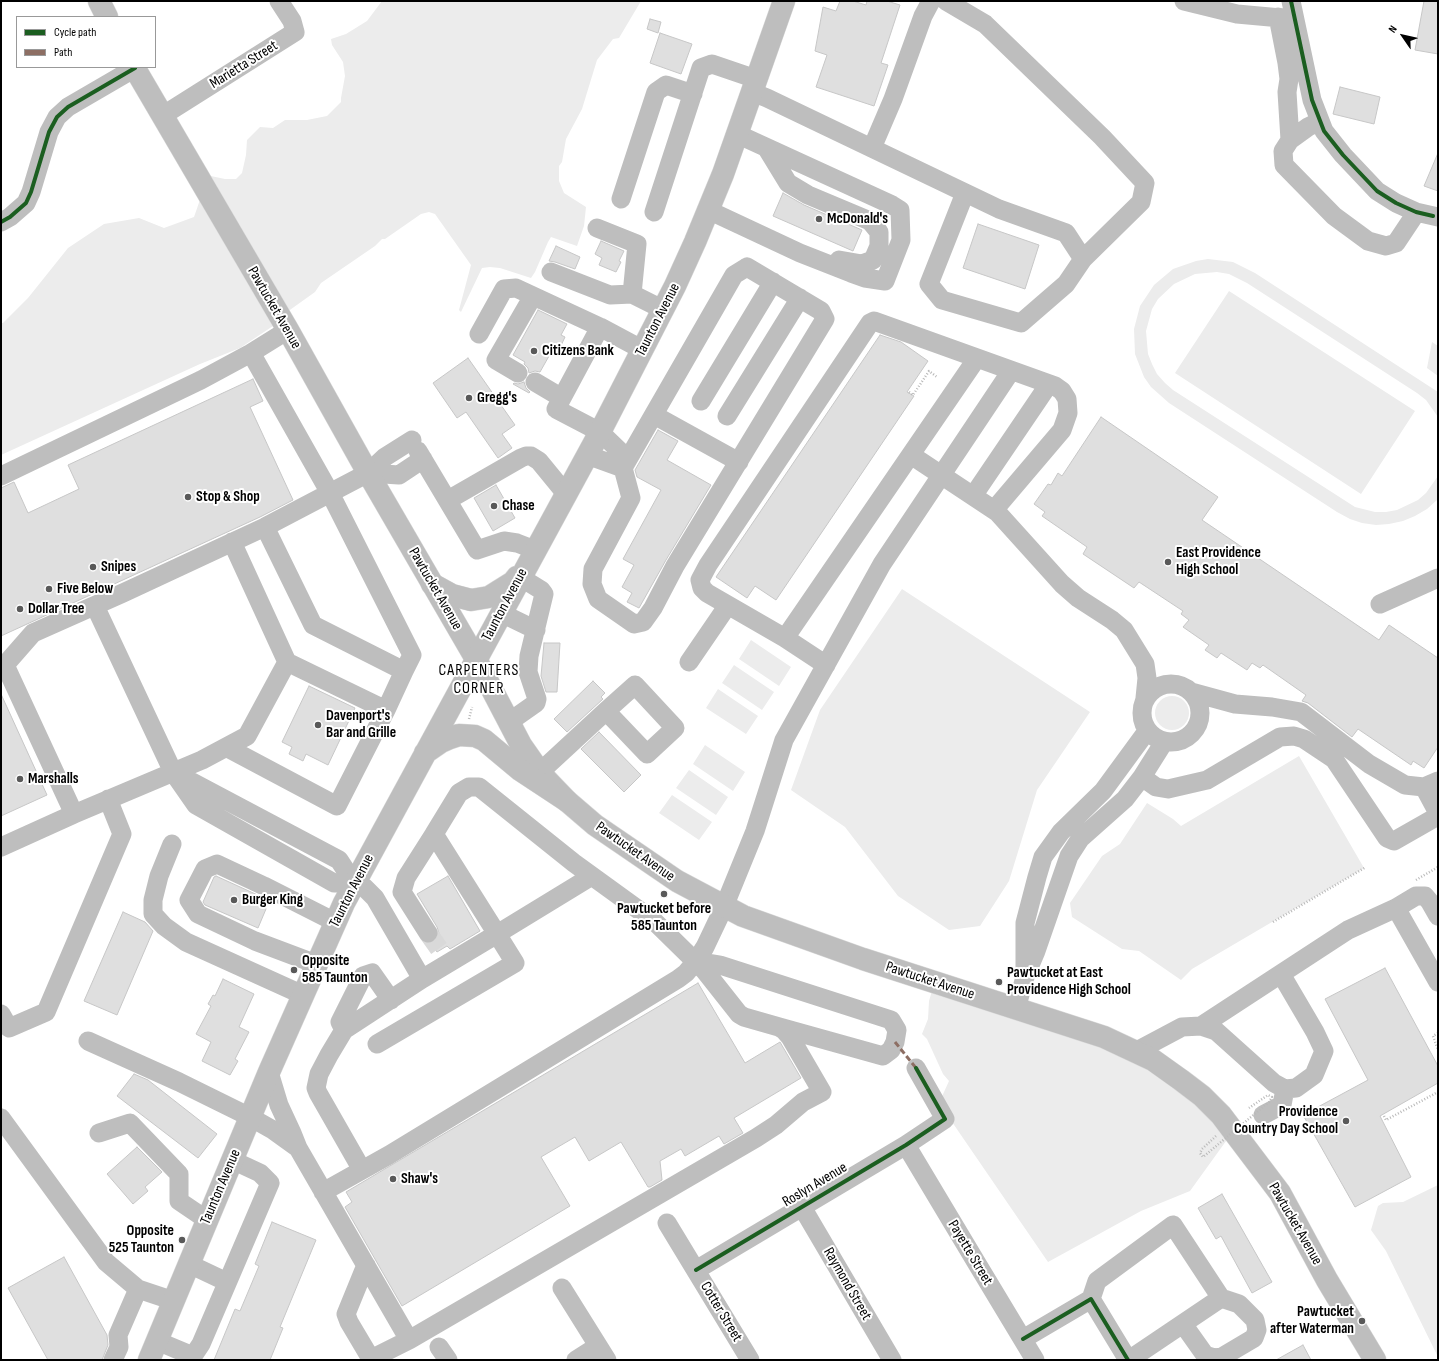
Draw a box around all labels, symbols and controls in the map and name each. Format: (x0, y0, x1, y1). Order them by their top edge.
legend (16, 16, 156, 68)
north arrow (1383, 16, 1423, 56)
text: N (1386, 23, 1400, 35)
text: Cycle path (54, 25, 96, 40)
street label: Marietta Street (207, 37, 281, 93)
text: Path (54, 45, 72, 60)
place label: McDonald's (827, 210, 888, 228)
marker: McDonald's (814, 214, 824, 224)
street label: Pawtucket Avenue (243, 264, 305, 352)
street label: Taunton Avenue (632, 280, 684, 360)
place label: Citizens Bank (542, 342, 614, 360)
marker: Citizens Bank (529, 346, 539, 356)
place label: Gregg's (477, 389, 517, 407)
marker: Gregg's (464, 393, 474, 403)
place label: Stop & Shop (196, 488, 260, 506)
marker: Stop & Shop (183, 492, 193, 502)
place label: Chase (502, 497, 535, 515)
marker: Chase (489, 501, 499, 511)
place label: East Providence High School (1176, 544, 1261, 579)
street label: Pawtucket Avenue (404, 545, 466, 633)
marker: East Providence High School (1163, 557, 1173, 567)
place label: Snipes (101, 558, 136, 576)
marker: Snipes (88, 562, 98, 572)
street label: Taunton Avenue (478, 566, 532, 644)
place label: Five Below (57, 580, 113, 598)
marker: Five Below (44, 584, 54, 594)
place label: Dollar Tree (28, 600, 84, 618)
marker: Dollar Tree (15, 604, 25, 614)
district label: CARPENTERS CORNER (439, 661, 519, 699)
place label: Davenport's Bar and Grille (326, 707, 396, 742)
marker: Davenport's Bar and Grille (313, 720, 323, 730)
place label: Marshalls (28, 770, 79, 788)
marker: Marshalls (15, 774, 25, 784)
street label: Pawtucket Avenue (592, 818, 678, 886)
street label: Taunton Avenue (326, 851, 378, 931)
marker: Pawtucket before 585 Taunton (659, 889, 669, 899)
place label: Burger King (242, 891, 303, 909)
marker: Burger King (229, 895, 239, 905)
place label: Pawtucket before 585 Taunton (617, 900, 711, 935)
place label: Opposite 585 Taunton (302, 952, 368, 987)
street label: Pawtucket Avenue (883, 958, 977, 1004)
place label: Pawtucket at East Providence High School (1007, 964, 1131, 999)
marker: Opposite 585 Taunton (289, 965, 299, 975)
marker: Pawtucket at East Providence High School (994, 977, 1004, 987)
place label: Providence Country Day School (1234, 1103, 1338, 1138)
marker: Providence Country Day School (1341, 1116, 1351, 1126)
street label: Taunton Avenue (197, 1147, 245, 1227)
street label: Roslyn Avenue (779, 1159, 851, 1211)
place label: Shaw's (401, 1170, 438, 1188)
marker: Shaw's (388, 1174, 398, 1184)
street label: Pawtucket Avenue (1264, 1180, 1326, 1268)
street label: Payette Street (944, 1217, 996, 1289)
place label: Opposite 525 Taunton (109, 1222, 174, 1257)
marker: Opposite 525 Taunton (177, 1235, 187, 1245)
street label: Raymond Street (819, 1245, 875, 1323)
street label: Cotter Street (696, 1279, 746, 1345)
place label: Pawtucket after Waterman (1270, 1303, 1354, 1338)
marker: Pawtucket after Waterman (1357, 1316, 1367, 1326)

